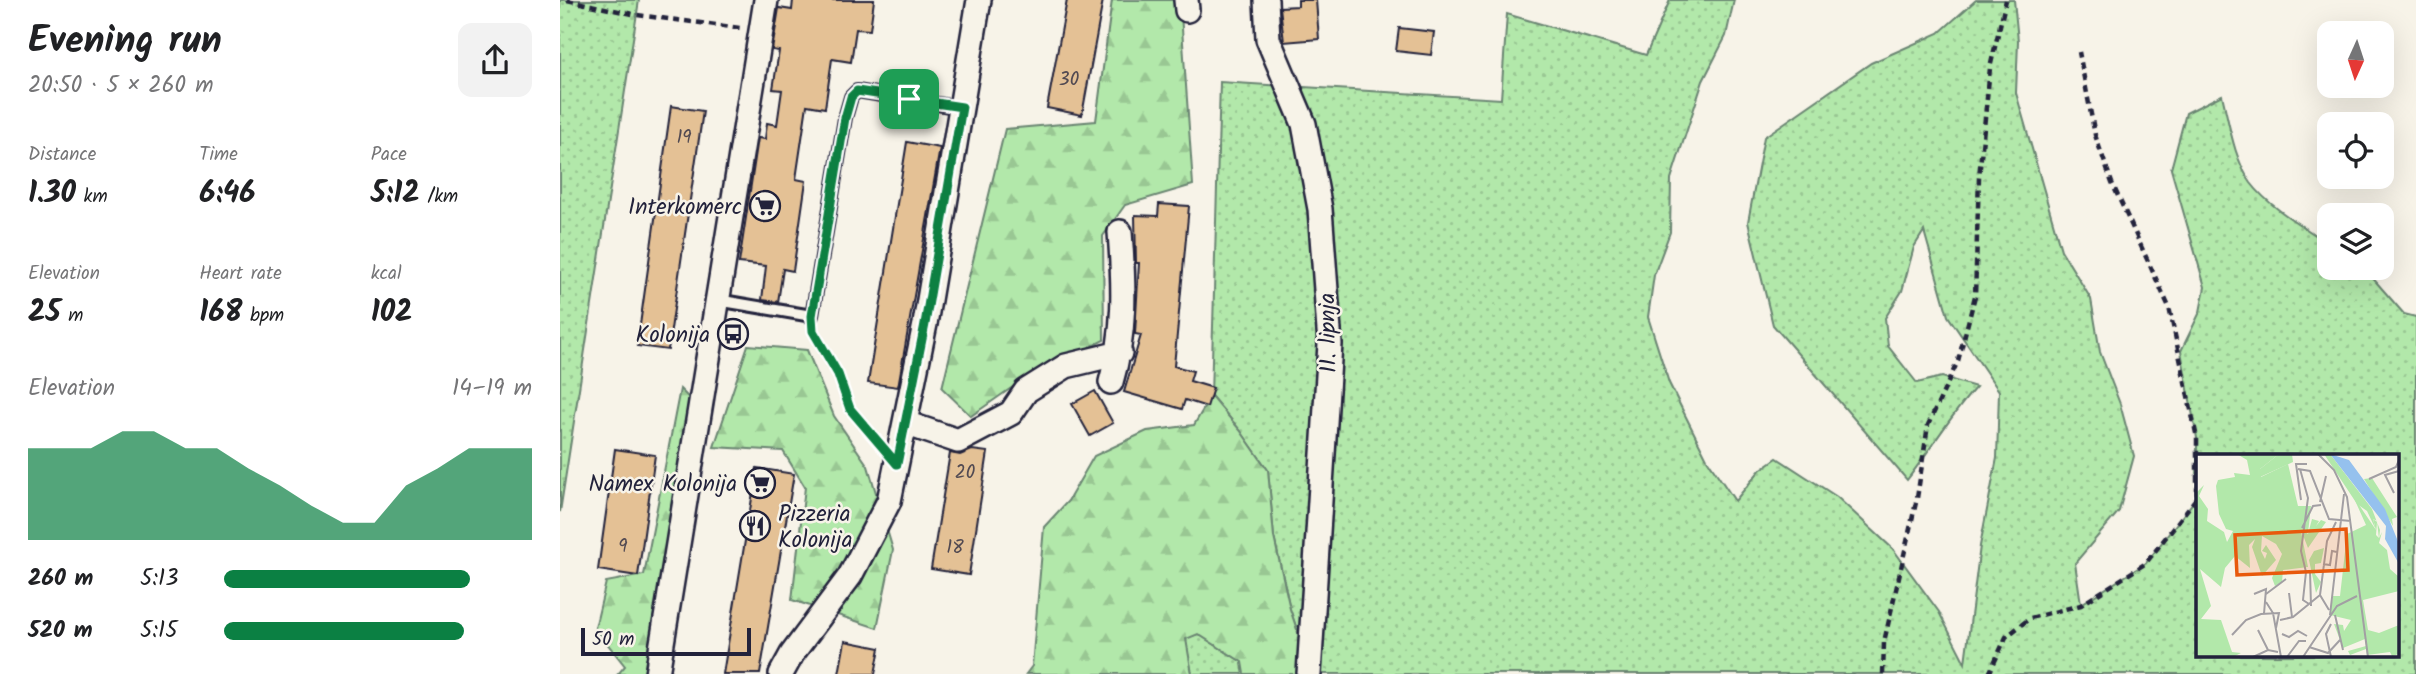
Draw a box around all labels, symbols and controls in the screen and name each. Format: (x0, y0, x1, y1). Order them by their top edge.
text: Evening run (28, 12, 222, 72)
north arrow (2317, 21, 2394, 98)
map controls (2317, 21, 2394, 280)
button: share (458, 23, 532, 97)
house number: 30 (1059, 65, 1079, 95)
text: 20:50 · 5 × 260 m (28, 68, 213, 104)
pin (879, 69, 939, 129)
icon: arrive (890, 80, 928, 118)
button: locate (2317, 112, 2394, 189)
house number: 19 (676, 123, 692, 153)
text: Distance (28, 140, 96, 170)
text: Time (199, 140, 238, 170)
text: Pace (371, 140, 407, 170)
text: 1.30 (28, 170, 76, 218)
text: 6:46 (199, 170, 256, 218)
text: 5:12 (371, 170, 420, 218)
text: km (76, 182, 108, 212)
text: /km (420, 182, 458, 212)
supermarket icon: Interkomerc (748, 189, 782, 223)
place label: Interkomerc (628, 190, 742, 226)
button: layers (2317, 203, 2394, 280)
text: Elevation (28, 259, 100, 289)
text: Heart rate (199, 259, 282, 289)
text: kcal (371, 259, 402, 289)
text: 25 (28, 289, 61, 337)
text: 168 (199, 289, 242, 337)
text: 102 (371, 289, 413, 337)
street label: 11. lipnja (1310, 293, 1348, 373)
text: m (61, 301, 83, 331)
text: bpm (242, 301, 284, 331)
bus stop icon: Kolonija (716, 317, 750, 351)
place label: Kolonija (636, 318, 710, 354)
text: Elevation (28, 371, 115, 407)
text: 14–19 m (452, 371, 532, 407)
inset map (2196, 454, 2399, 656)
house number: 20 (955, 458, 975, 488)
supermarket icon: Namex Kolonija (743, 466, 777, 500)
place label: Namex Kolonija (589, 467, 737, 503)
place label: Pizzeria Kolonija (778, 497, 852, 559)
restaurant icon: Pizzeria Kolonija (738, 509, 772, 543)
house number: 9 (618, 532, 628, 562)
house number: 18 (946, 533, 964, 563)
text: 260 m (28, 561, 93, 597)
text: 5:13 (140, 561, 178, 597)
text: 520 m (28, 613, 93, 649)
text: 5:15 (140, 613, 178, 649)
scale bar (581, 625, 751, 657)
text: 50 m (592, 625, 634, 655)

